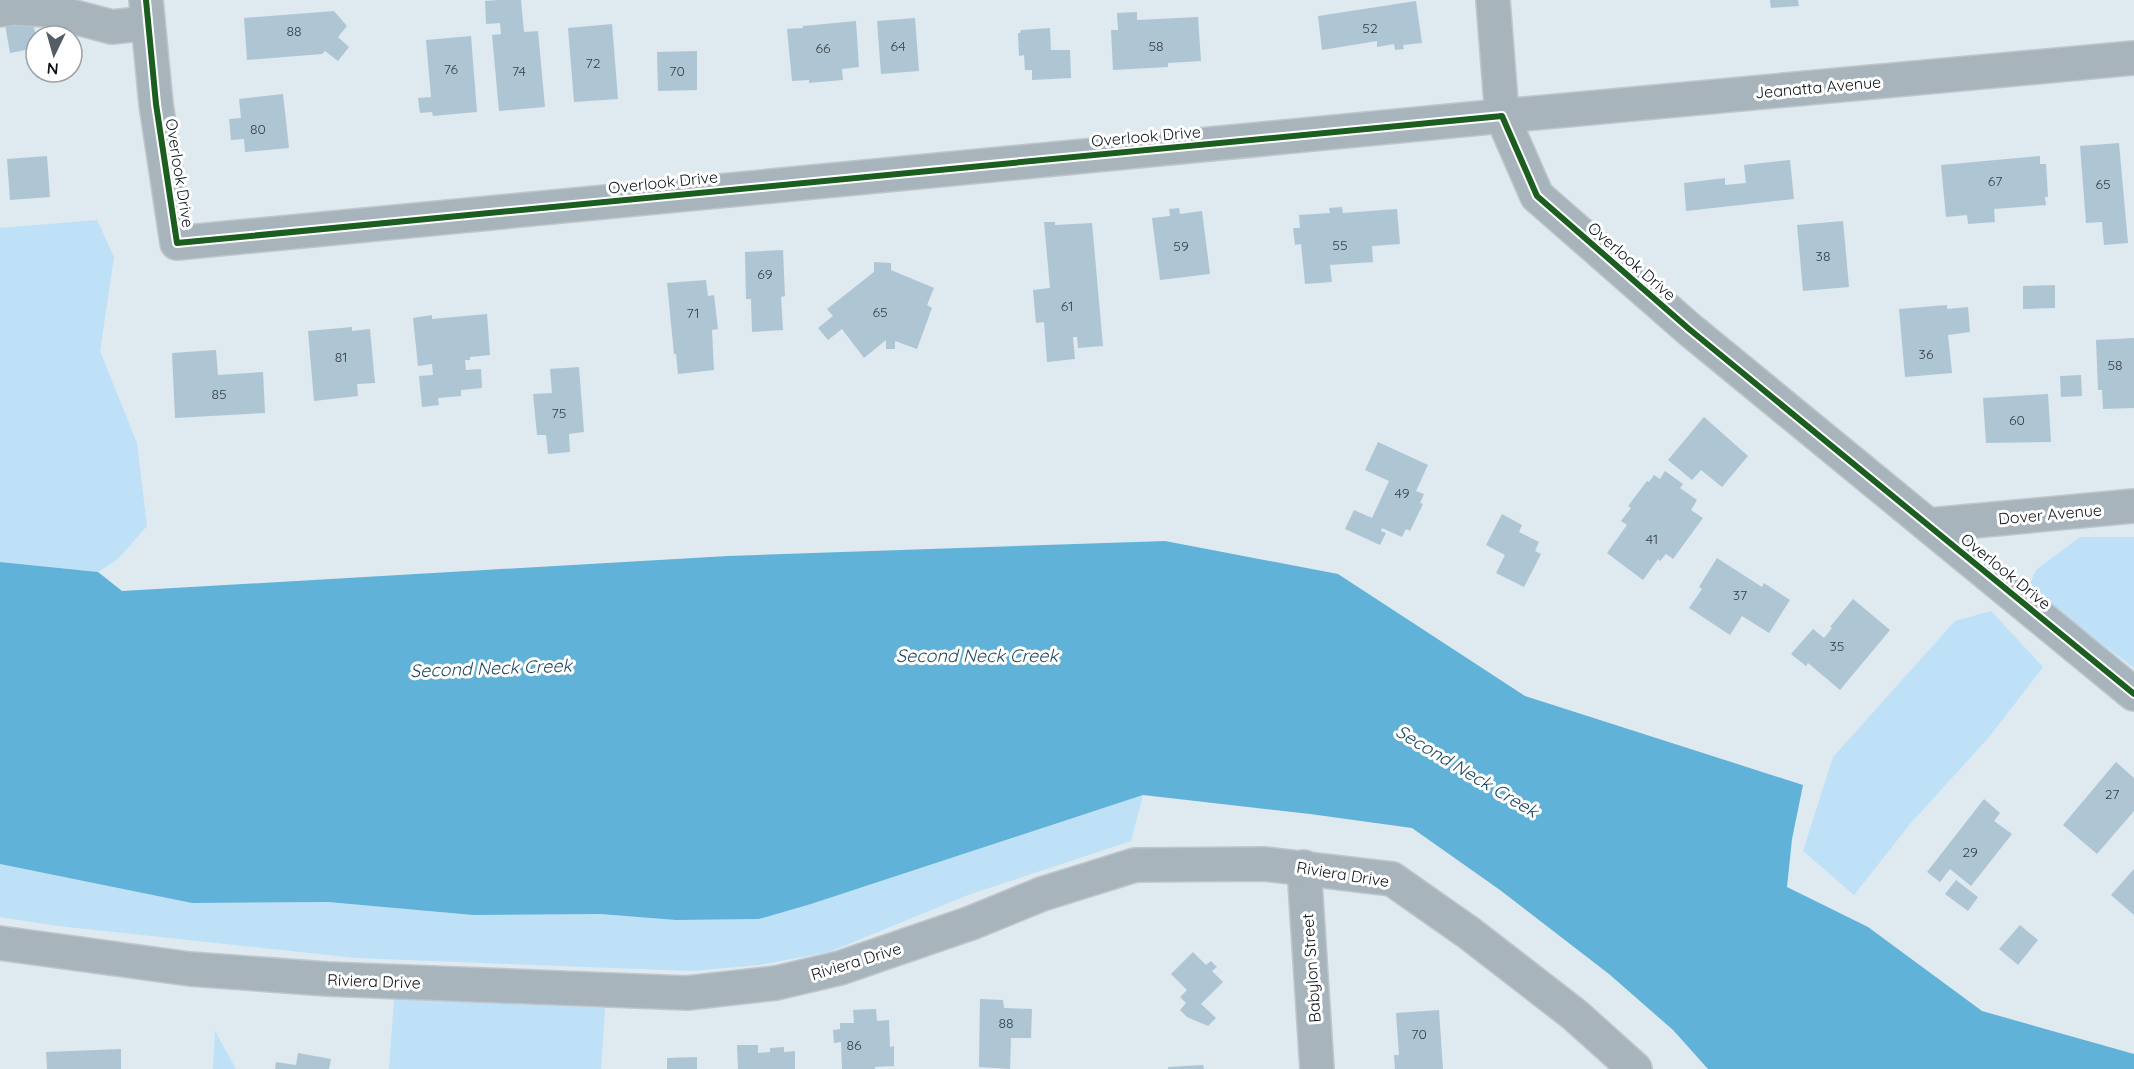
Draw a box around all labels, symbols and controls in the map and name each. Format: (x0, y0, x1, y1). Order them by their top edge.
house number: 52 (1362, 19, 1378, 37)
house number: 88 (286, 22, 302, 40)
north arrow (24, 24, 84, 84)
house number: 64 (890, 37, 906, 55)
house number: 58 (1148, 37, 1164, 55)
house number: 66 (815, 39, 831, 57)
house number: 72 (586, 54, 601, 72)
text: N (46, 58, 59, 79)
house number: 76 (444, 60, 459, 78)
house number: 74 (512, 62, 526, 80)
house number: 70 (669, 62, 685, 80)
street label: Jeanatta Avenue (1754, 72, 1882, 102)
street label: Overlook Drive (162, 117, 198, 229)
house number: 80 (250, 120, 266, 138)
street label: Overlook Drive (1090, 121, 1202, 151)
street label: Overlook Drive (607, 166, 719, 198)
house number: 67 (1988, 172, 2002, 190)
house number: 65 (2095, 175, 2111, 193)
street label: Overlook Drive (1584, 217, 1680, 305)
house number: 55 (1332, 236, 1348, 254)
house number: 59 (1173, 237, 1189, 255)
house number: 38 (1816, 247, 1830, 265)
house number: 69 (757, 265, 773, 283)
house number: 61 (1061, 297, 1073, 315)
house number: 65 (872, 303, 888, 321)
house number: 71 (686, 304, 700, 322)
house number: 36 (1919, 345, 1934, 363)
house number: 81 (335, 348, 347, 366)
house number: 58 (2107, 356, 2123, 374)
house number: 85 (211, 385, 227, 403)
house number: 75 (552, 404, 566, 422)
house number: 60 (2009, 411, 2025, 429)
house number: 49 (1395, 484, 1410, 502)
street label: Dover Avenue (1997, 500, 2103, 528)
street label: Overlook Drive (1957, 529, 2055, 613)
house number: 41 (1646, 530, 1658, 548)
house number: 37 (1733, 586, 1747, 604)
house number: 35 (1830, 637, 1844, 655)
water label: Second Neck Creek (896, 644, 1059, 667)
water label: Second Neck Creek (410, 654, 574, 682)
water label: Second Neck Creek (1392, 719, 1544, 823)
house number: 27 (2105, 785, 2119, 803)
house number: 29 (1962, 843, 1978, 861)
street label: Riviera Drive (1295, 857, 1391, 891)
street label: Babylon Street (1297, 913, 1325, 1023)
street label: Riviera Drive (808, 938, 904, 984)
street label: Riviera Drive (327, 969, 421, 993)
house number: 88 (998, 1014, 1014, 1032)
house number: 70 (1411, 1025, 1427, 1043)
house number: 86 (846, 1036, 862, 1054)

